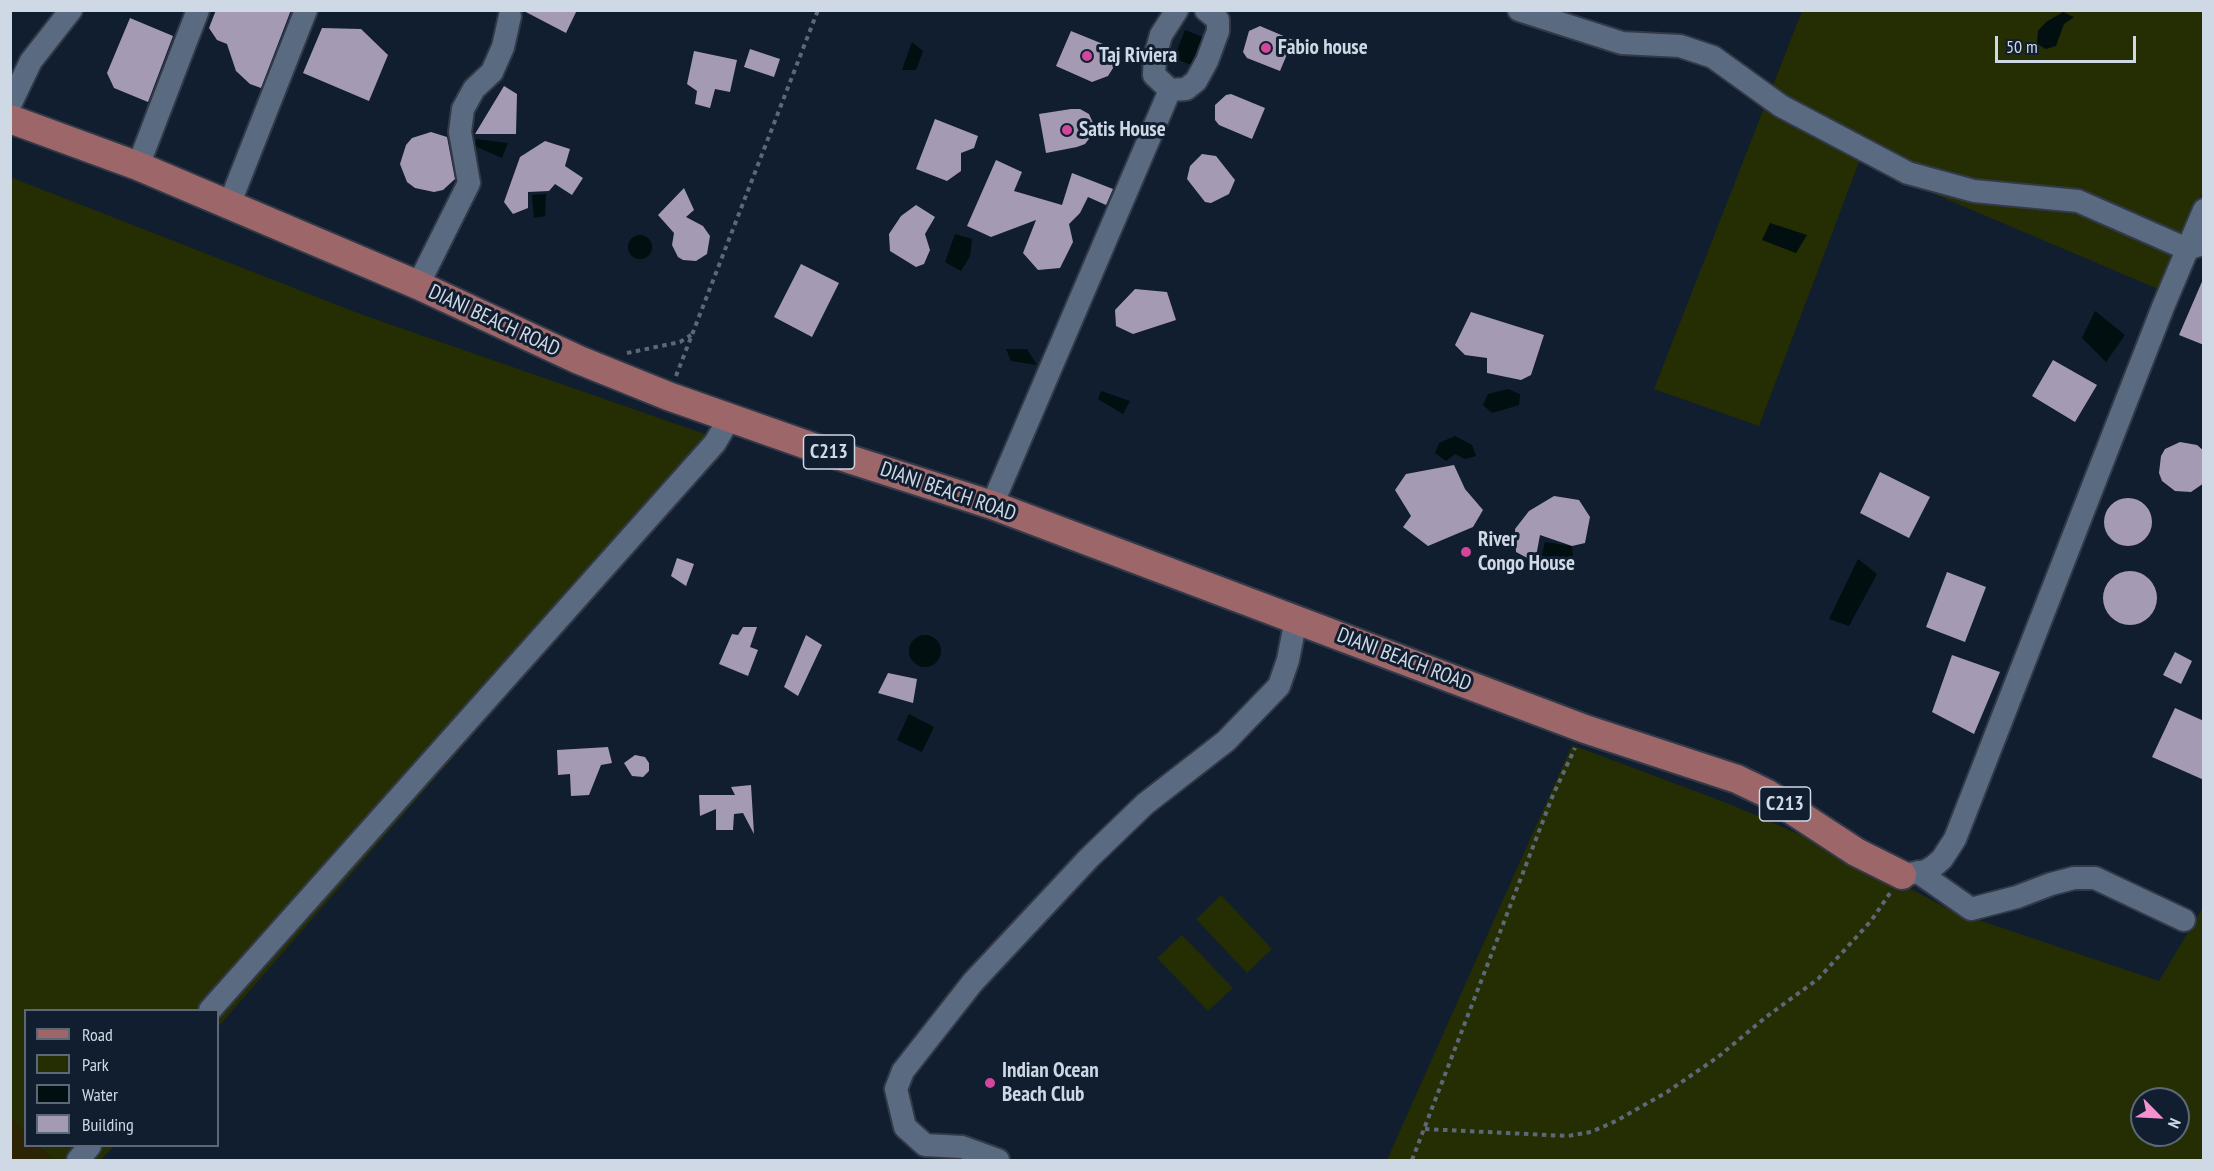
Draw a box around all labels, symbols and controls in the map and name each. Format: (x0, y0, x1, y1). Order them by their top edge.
scale bar (1998, 24, 2139, 62)
place label: Fabio house (1278, 35, 1368, 61)
text: 50 m (2006, 35, 2038, 58)
marker: Fabio house (1259, 41, 1273, 55)
place label: Taj Riviera (1099, 43, 1177, 69)
marker: Taj Riviera (1080, 49, 1094, 63)
place label: Satis House (1079, 117, 1166, 143)
marker: Satis House (1060, 123, 1074, 137)
street label: DIANI BEACH ROAD (424, 280, 564, 362)
road number: C213 (804, 435, 854, 469)
street label: DIANI BEACH ROAD (877, 457, 1019, 527)
place label: River Congo House (1478, 527, 1575, 577)
marker: River Congo House (1459, 545, 1473, 559)
street label: DIANI BEACH ROAD (1333, 623, 1475, 697)
road number: C213 (1760, 787, 1810, 821)
legend (24, 1009, 219, 1147)
text: Road (82, 1023, 113, 1046)
text: Park (82, 1053, 109, 1076)
place label: Indian Ocean Beach Club (1002, 1058, 1099, 1108)
marker: Indian Ocean Beach Club (983, 1076, 997, 1090)
text: Water (82, 1083, 118, 1106)
north arrow (2130, 1087, 2190, 1147)
text: Building (82, 1113, 134, 1136)
text: N (2164, 1115, 2186, 1132)

